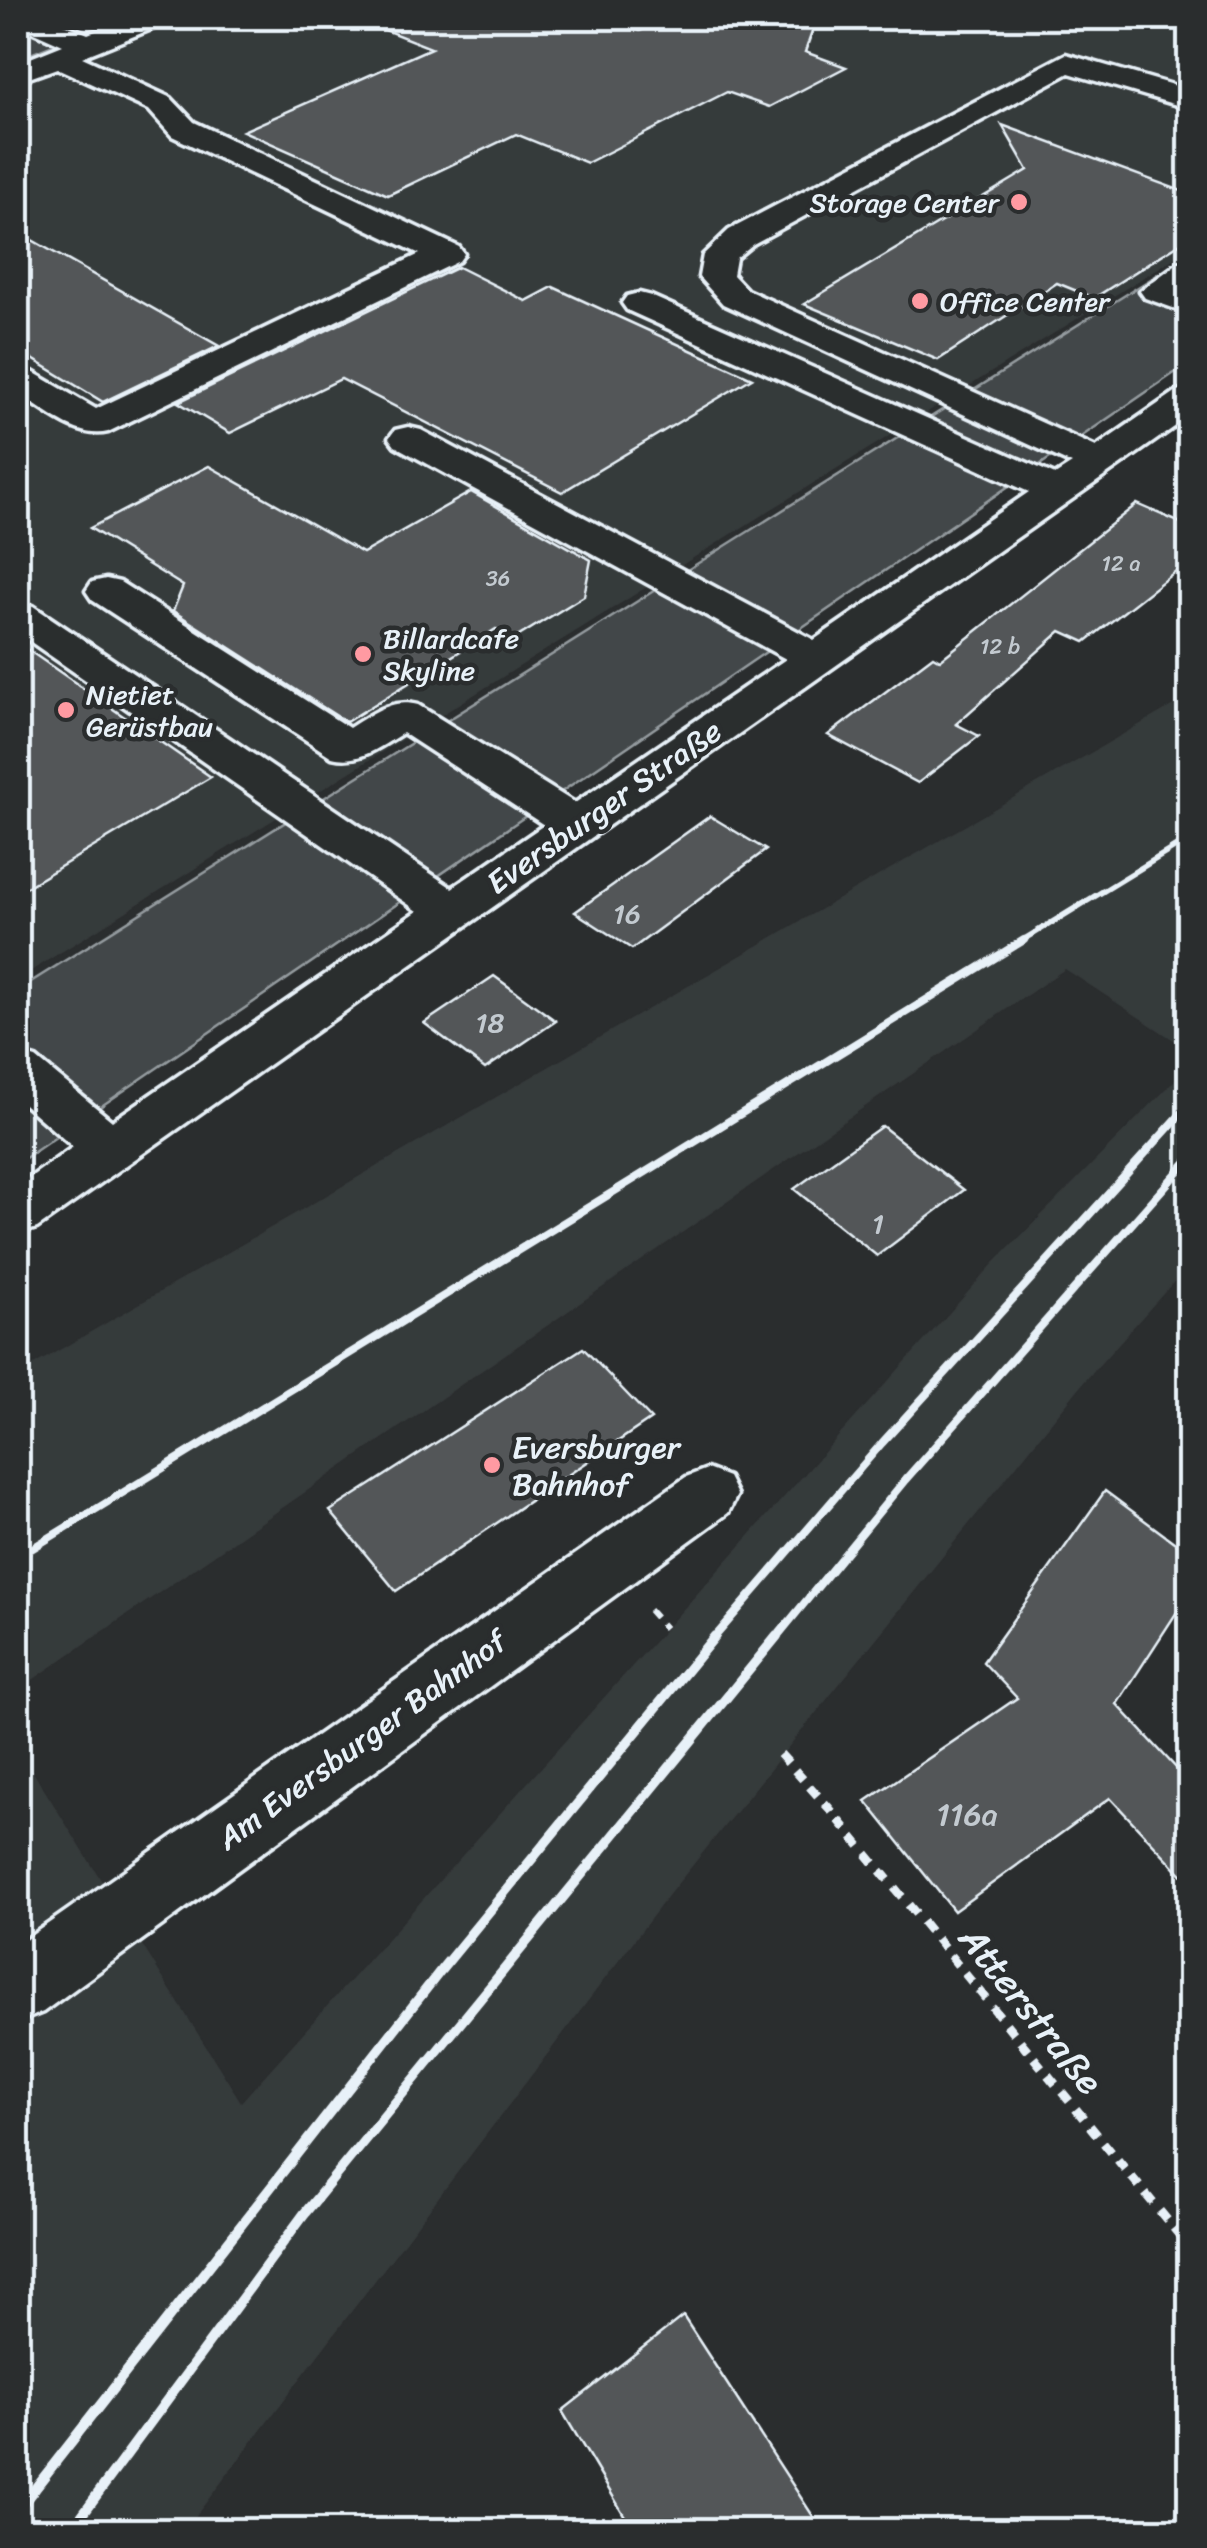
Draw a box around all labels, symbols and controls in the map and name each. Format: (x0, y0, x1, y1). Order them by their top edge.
place label: Storage Center (809, 178, 1001, 227)
marker: Storage Center (1008, 191, 1030, 213)
place label: Office Center (940, 277, 1111, 326)
marker: Office Center (909, 290, 931, 312)
house number: 12 a (1102, 544, 1140, 583)
house number: 36 (486, 559, 510, 598)
place label: Billardcafe Skyline (383, 614, 519, 695)
house number: 12 b (980, 627, 1020, 666)
marker: Billardcafe Skyline (352, 643, 374, 665)
place label: Nietiet Gerüstbau (86, 670, 213, 751)
marker: Nietiet Gerüstbau (55, 699, 77, 721)
street label: Eversburger Straße (474, 704, 734, 910)
house number: 16 (613, 889, 641, 938)
house number: 18 (476, 998, 505, 1047)
house number: 1 (872, 1199, 884, 1248)
place label: Eversburger Bahnhof (512, 1419, 682, 1513)
marker: Eversburger Bahnhof (481, 1454, 503, 1476)
street label: Am Eversburger Bahnhof (204, 1613, 522, 1866)
house number: 116a (936, 1786, 998, 1843)
street label: Atterstraße (940, 1909, 1121, 2110)

